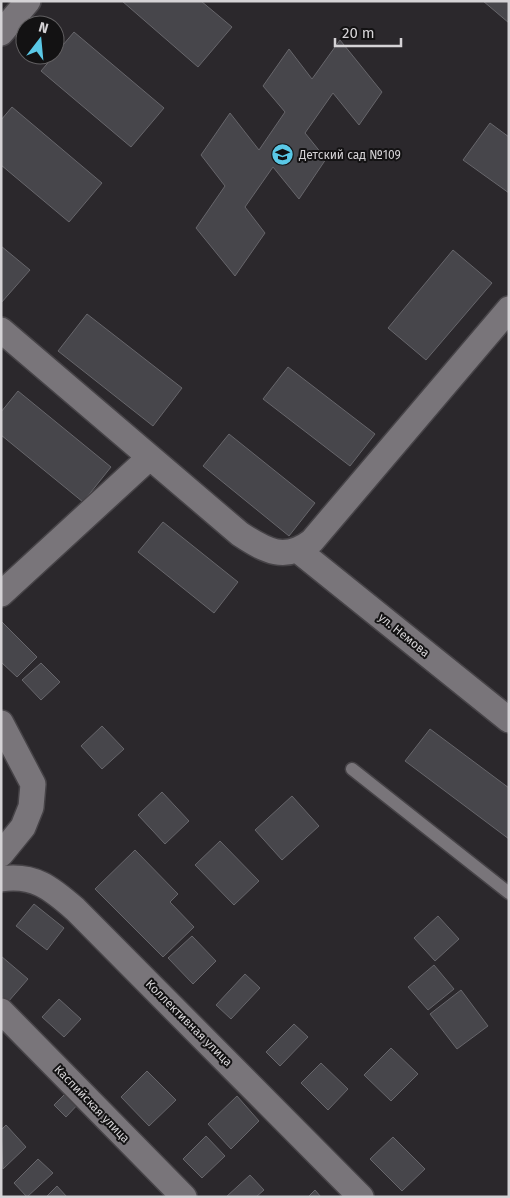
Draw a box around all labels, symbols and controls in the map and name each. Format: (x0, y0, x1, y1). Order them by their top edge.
north arrow (15, 15, 65, 65)
scale bar (335, 15, 401, 47)
text: N (37, 19, 50, 37)
text: 20 m (342, 24, 375, 42)
school or university icon: Детский сад №109 (271, 143, 295, 167)
place label: Детский сад №109 (298, 148, 401, 162)
street label: ул. Немова (376, 610, 432, 660)
street label: Коллективная улица (143, 977, 235, 1069)
street label: Каспийская улица (51, 1062, 133, 1146)

